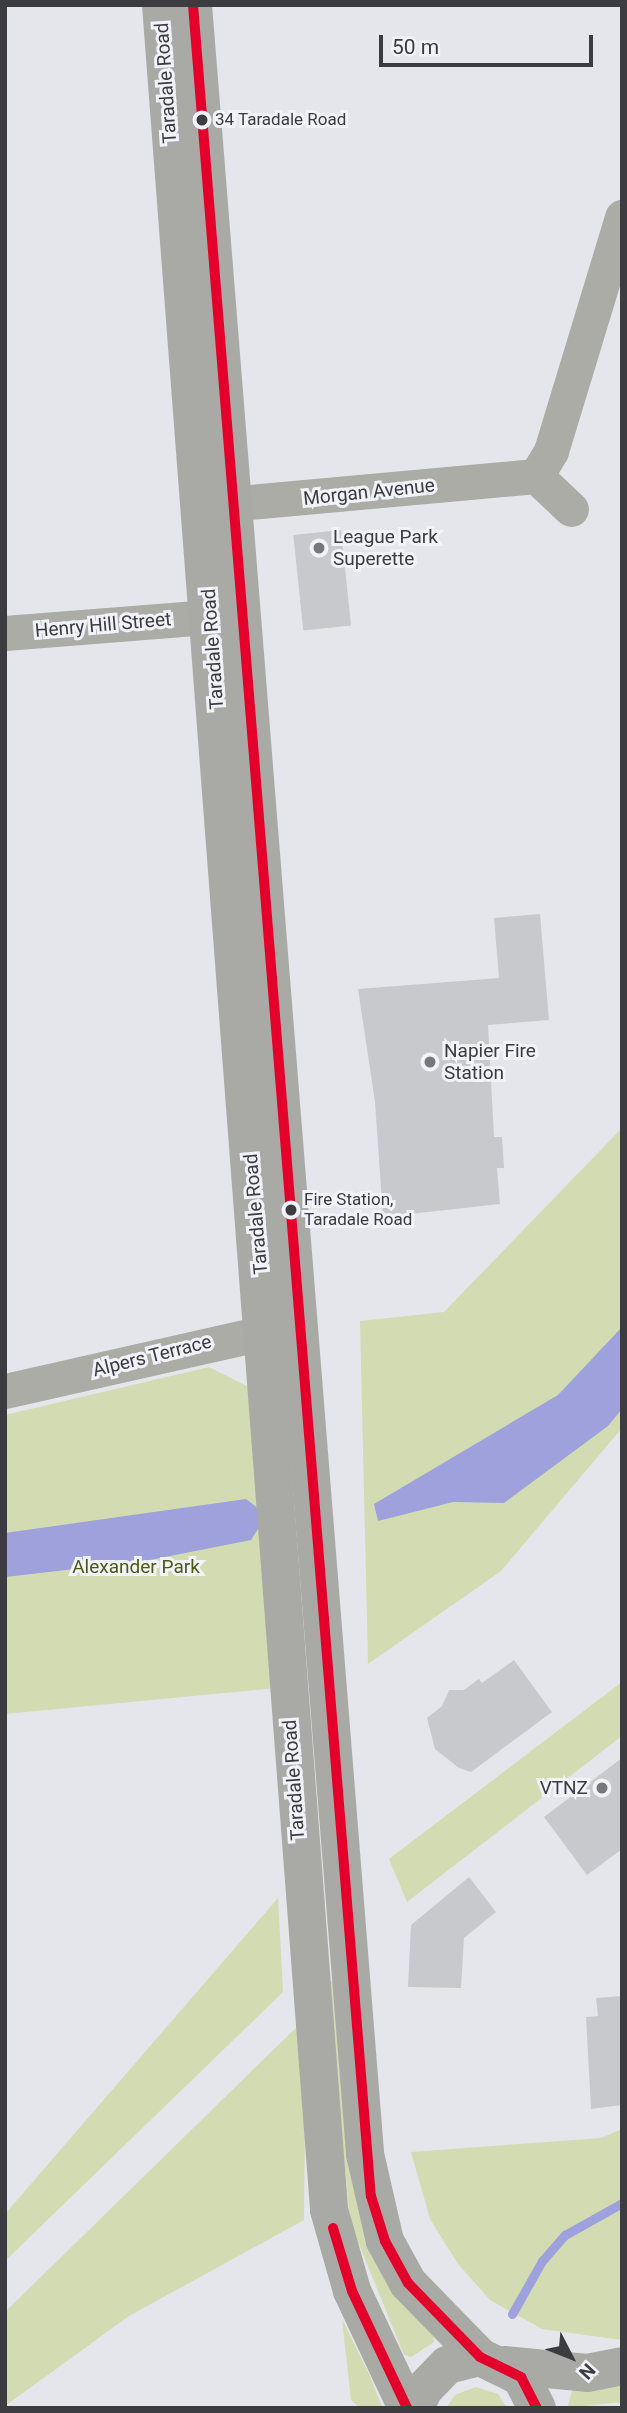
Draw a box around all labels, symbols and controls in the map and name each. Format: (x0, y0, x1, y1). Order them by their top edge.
scale bar (382, 21, 596, 65)
street label: Taradale Road (150, 22, 182, 144)
text: 50 m (392, 35, 439, 59)
place label: 34 Taradale Road (215, 110, 347, 130)
marker: 34 Taradale Road (195, 113, 209, 127)
street label: Morgan Avenue (302, 474, 436, 510)
place label: League Park Superette (333, 526, 438, 570)
marker: League Park Superette (311, 540, 327, 556)
street label: Taradale Road (197, 588, 229, 710)
street label: Henry Hill Street (34, 608, 172, 642)
place label: Napier Fire Station (444, 1040, 536, 1084)
marker: Napier Fire Station (422, 1054, 438, 1070)
street label: Taradale Road (239, 1153, 273, 1275)
place label: Fire Station, Taradale Road (304, 1190, 412, 1230)
marker: Fire Station, Taradale Road (284, 1203, 298, 1217)
street label: Alpers Terrace (90, 1330, 214, 1382)
park label: Alexander Park (72, 1556, 200, 1578)
street label: Taradale Road (278, 1719, 310, 1841)
place label: VTNZ (540, 1777, 588, 1799)
marker: VTNZ (594, 1780, 610, 1796)
north arrow (536, 2322, 606, 2392)
text: N (574, 2359, 600, 2384)

